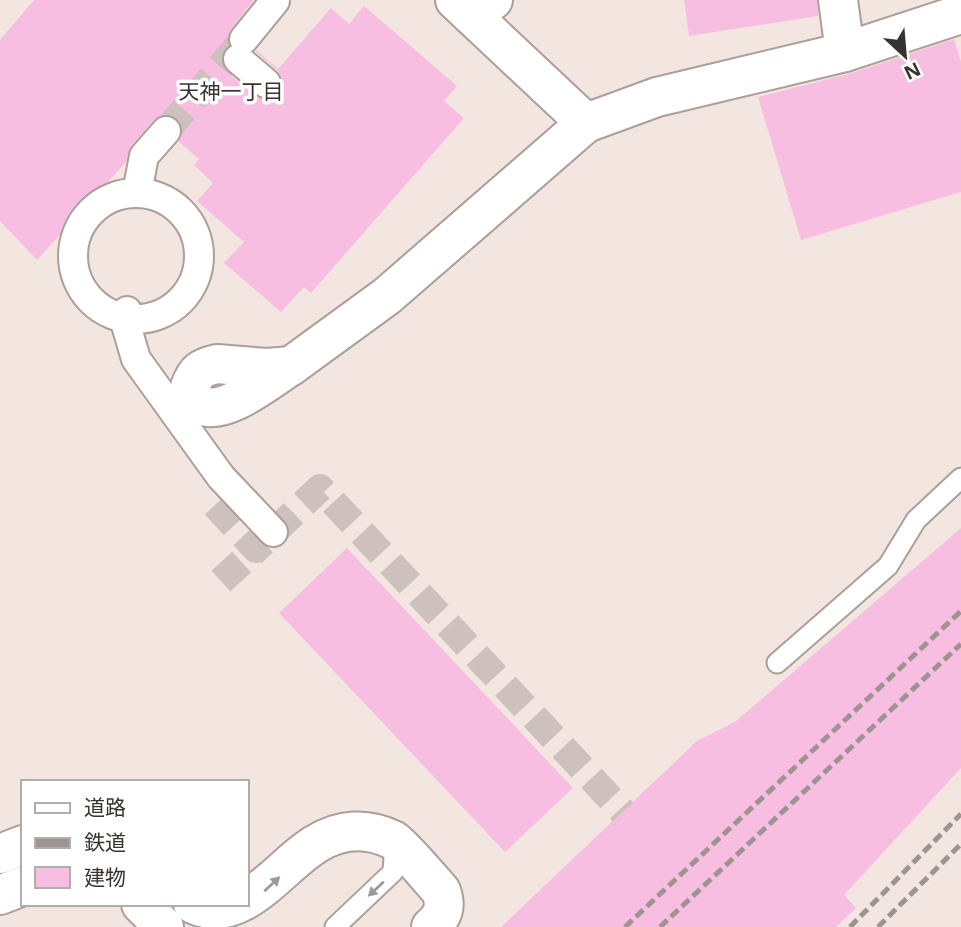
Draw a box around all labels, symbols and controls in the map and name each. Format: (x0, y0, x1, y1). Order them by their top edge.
north arrow (870, 21, 940, 91)
text: N (900, 56, 925, 86)
district label: 天神一丁目 (179, 77, 284, 105)
legend (21, 780, 248, 906)
text: 道路 (84, 793, 126, 821)
text: 鉄道 (84, 828, 126, 856)
text: 建物 (84, 863, 126, 891)
one-way arrow (263, 876, 280, 892)
one-way arrow (367, 881, 384, 897)

